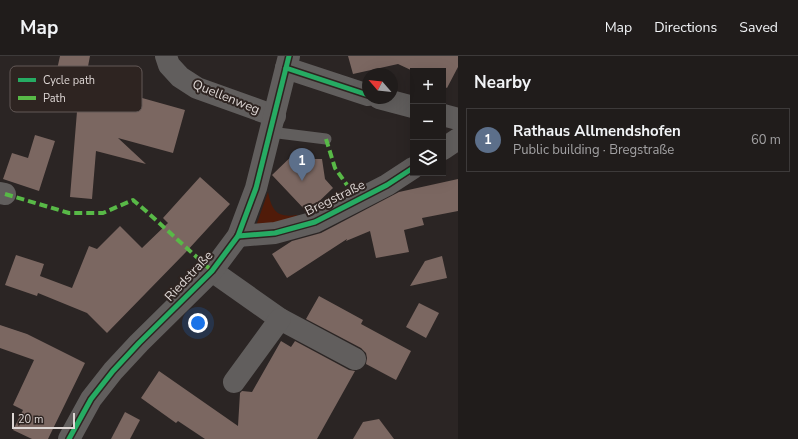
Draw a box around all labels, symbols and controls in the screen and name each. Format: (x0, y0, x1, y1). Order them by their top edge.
text: Map (20, 15, 58, 41)
text: Map (605, 18, 632, 37)
text: Directions (654, 18, 717, 37)
text: Saved (739, 18, 778, 37)
legend (10, 66, 142, 112)
north arrow (362, 68, 398, 104)
map controls (410, 68, 446, 176)
button: + (410, 68, 446, 104)
text: Nearby (474, 71, 531, 94)
text: Cycle path (43, 73, 95, 88)
street label: Quellenweg (190, 75, 262, 119)
text: Path (43, 91, 66, 106)
button: − (410, 104, 446, 140)
text: Rathaus Allmendshofen (513, 121, 681, 141)
text: 1 (484, 131, 492, 149)
text: 60 m (751, 131, 781, 149)
button: layers (410, 140, 446, 176)
text: Public building · Bregstraße (513, 141, 674, 159)
pin: 1 (289, 148, 315, 181)
street label: Bregstraße (302, 176, 368, 220)
street label: Riedstraße (161, 247, 217, 305)
your location (188, 313, 208, 333)
scale bar (12, 411, 75, 430)
text: 20 m (18, 412, 43, 427)

